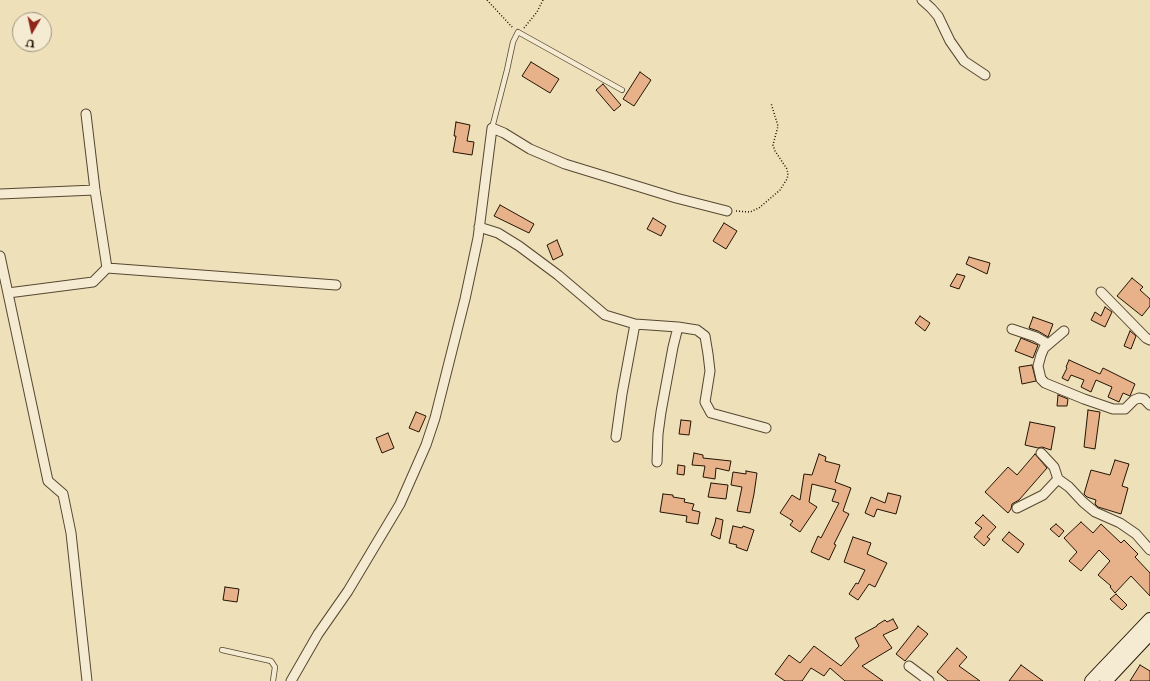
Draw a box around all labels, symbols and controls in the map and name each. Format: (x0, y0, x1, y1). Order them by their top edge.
north arrow (12, 12, 52, 52)
text: U (25, 35, 36, 51)

